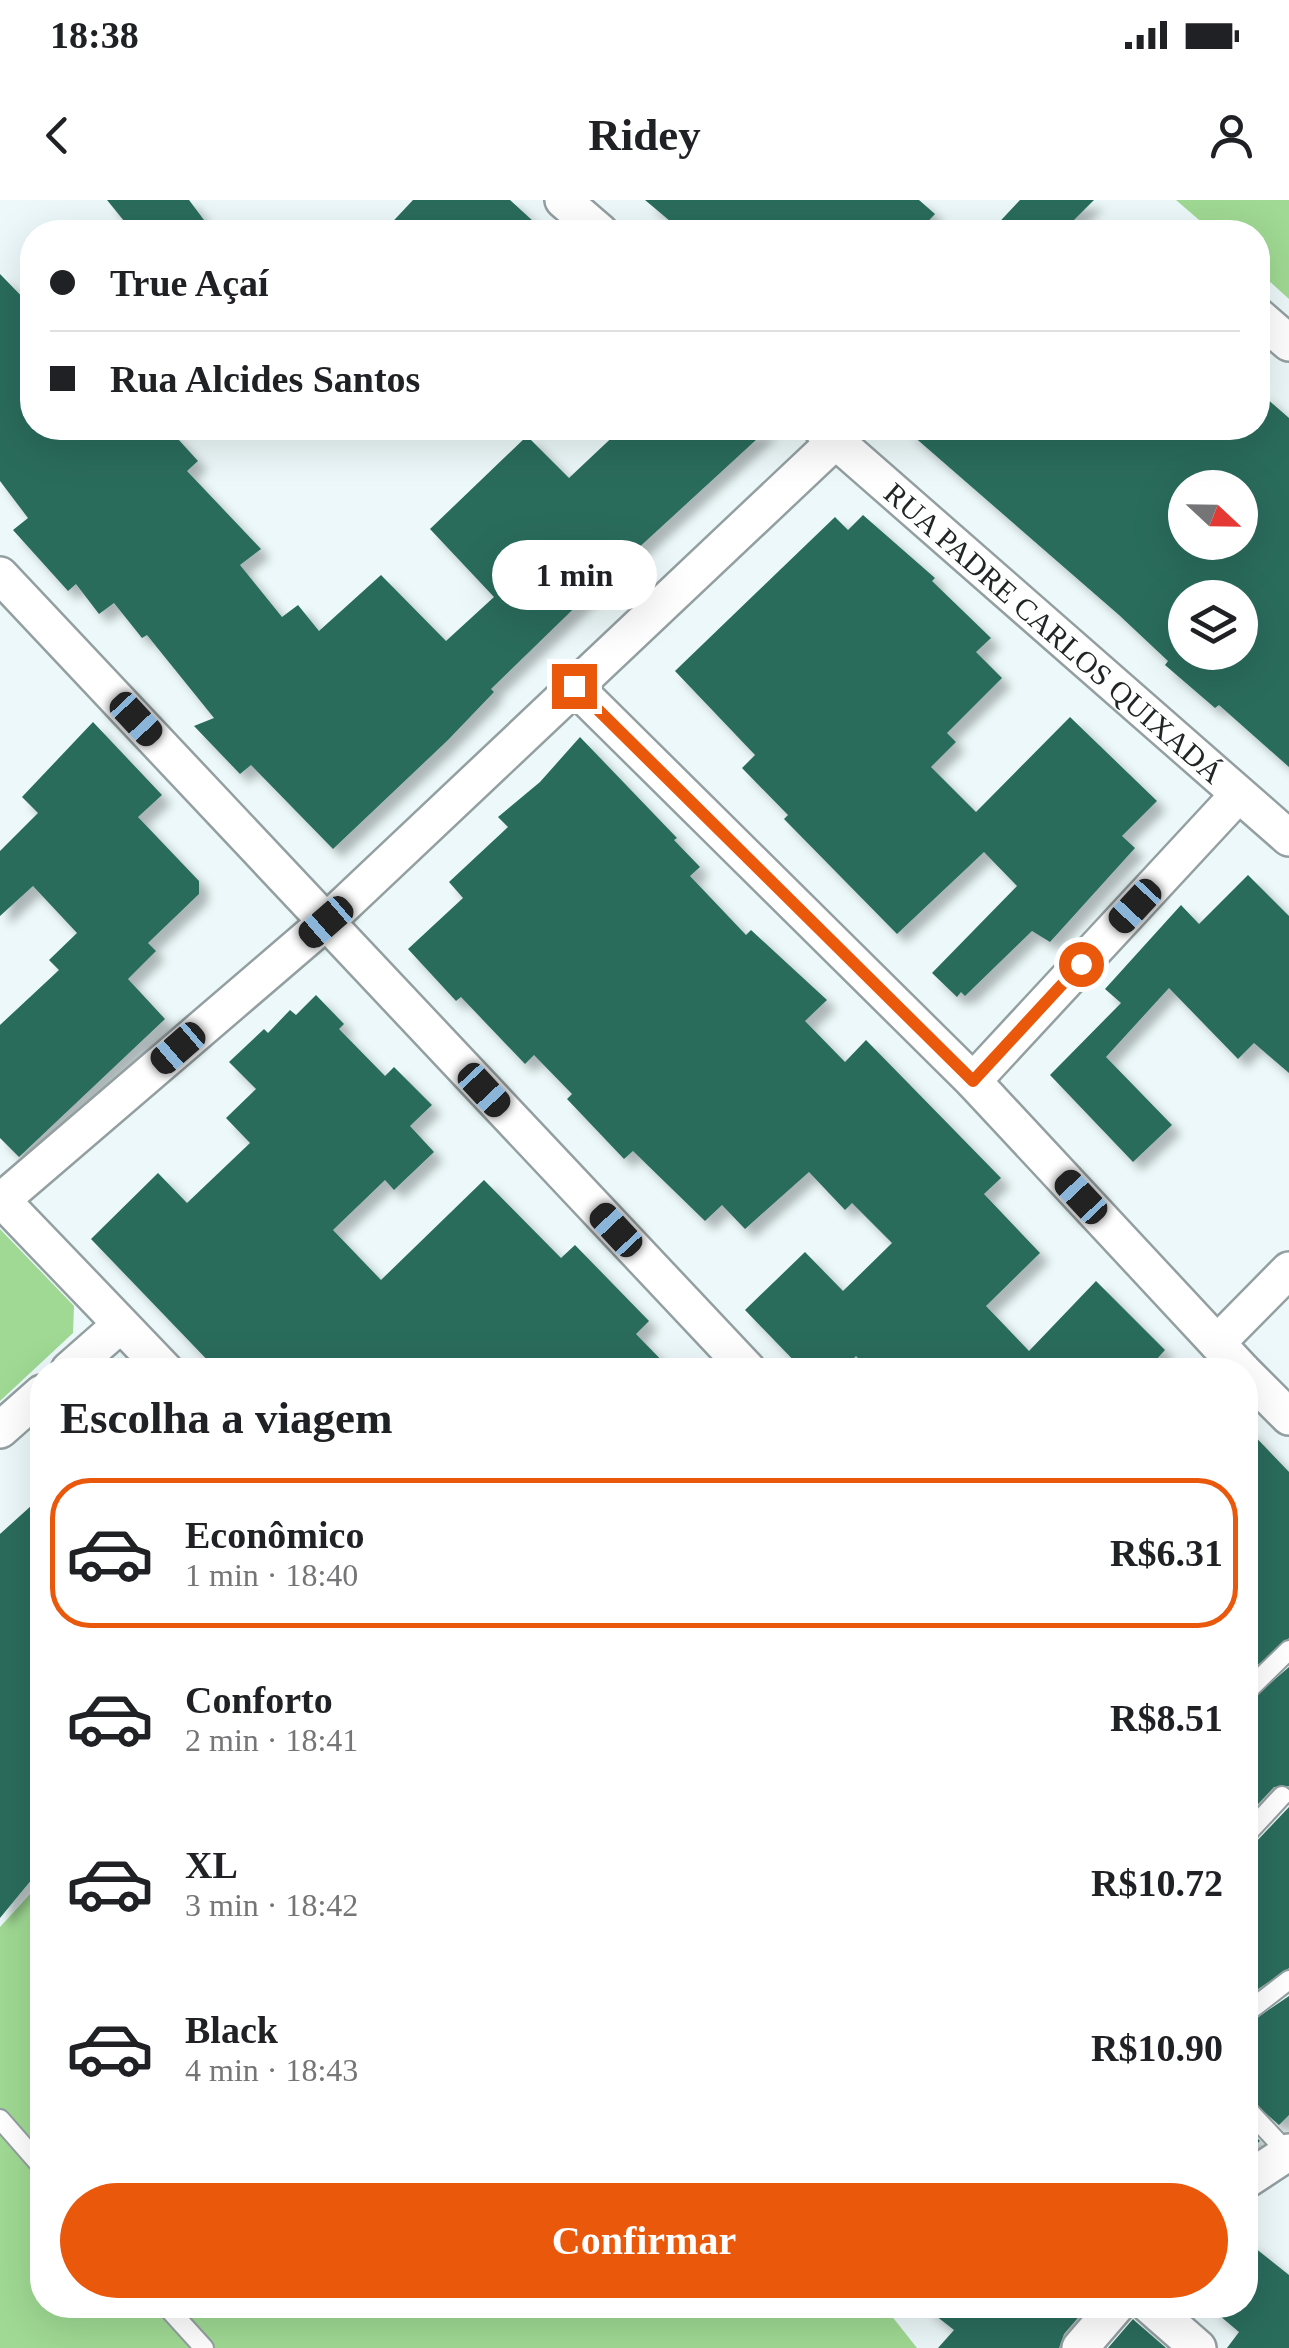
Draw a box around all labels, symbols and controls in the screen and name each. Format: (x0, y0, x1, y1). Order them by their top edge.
text: 18:38 (50, 14, 139, 56)
icon: back (30, 108, 85, 163)
icon: person (1204, 108, 1259, 163)
text: Ridey (588, 110, 701, 160)
text: True Açaí (110, 262, 269, 304)
text: Rua Alcides Santos (110, 358, 420, 400)
north arrow (1168, 470, 1258, 560)
map controls (1168, 470, 1258, 670)
street label: RUA PADRE CARLOS QUIXADÁ (878, 475, 1230, 789)
callout: 1 min (492, 541, 656, 611)
text: 1 min (536, 557, 613, 593)
button: layers (1168, 580, 1258, 670)
route end (552, 664, 597, 709)
car (105, 687, 167, 751)
car (1104, 874, 1166, 938)
car (294, 891, 358, 953)
route start (1059, 942, 1104, 987)
car (146, 1017, 210, 1079)
car (453, 1058, 515, 1122)
car (1050, 1165, 1112, 1229)
car (585, 1198, 647, 1262)
text: Escolha a viagem (60, 1393, 393, 1443)
icon: car (65, 1508, 155, 1598)
text: Econômico (185, 1514, 364, 1556)
text: R$6.31 (1110, 1532, 1223, 1574)
text: 1 min · 18:40 (185, 1557, 358, 1593)
icon: car (65, 1673, 155, 1763)
text: Conforto (185, 1679, 333, 1721)
text: R$8.51 (1110, 1697, 1223, 1739)
text: 2 min · 18:41 (185, 1722, 358, 1758)
icon: car (65, 1838, 155, 1928)
text: XL (185, 1844, 238, 1886)
text: R$10.72 (1091, 1862, 1223, 1904)
text: 3 min · 18:42 (185, 1887, 358, 1923)
icon: car (65, 2003, 155, 2093)
text: Black (185, 2009, 278, 2051)
text: R$10.90 (1091, 2027, 1223, 2069)
text: 4 min · 18:43 (185, 2052, 358, 2088)
button: Confirmar (60, 2183, 1228, 2298)

